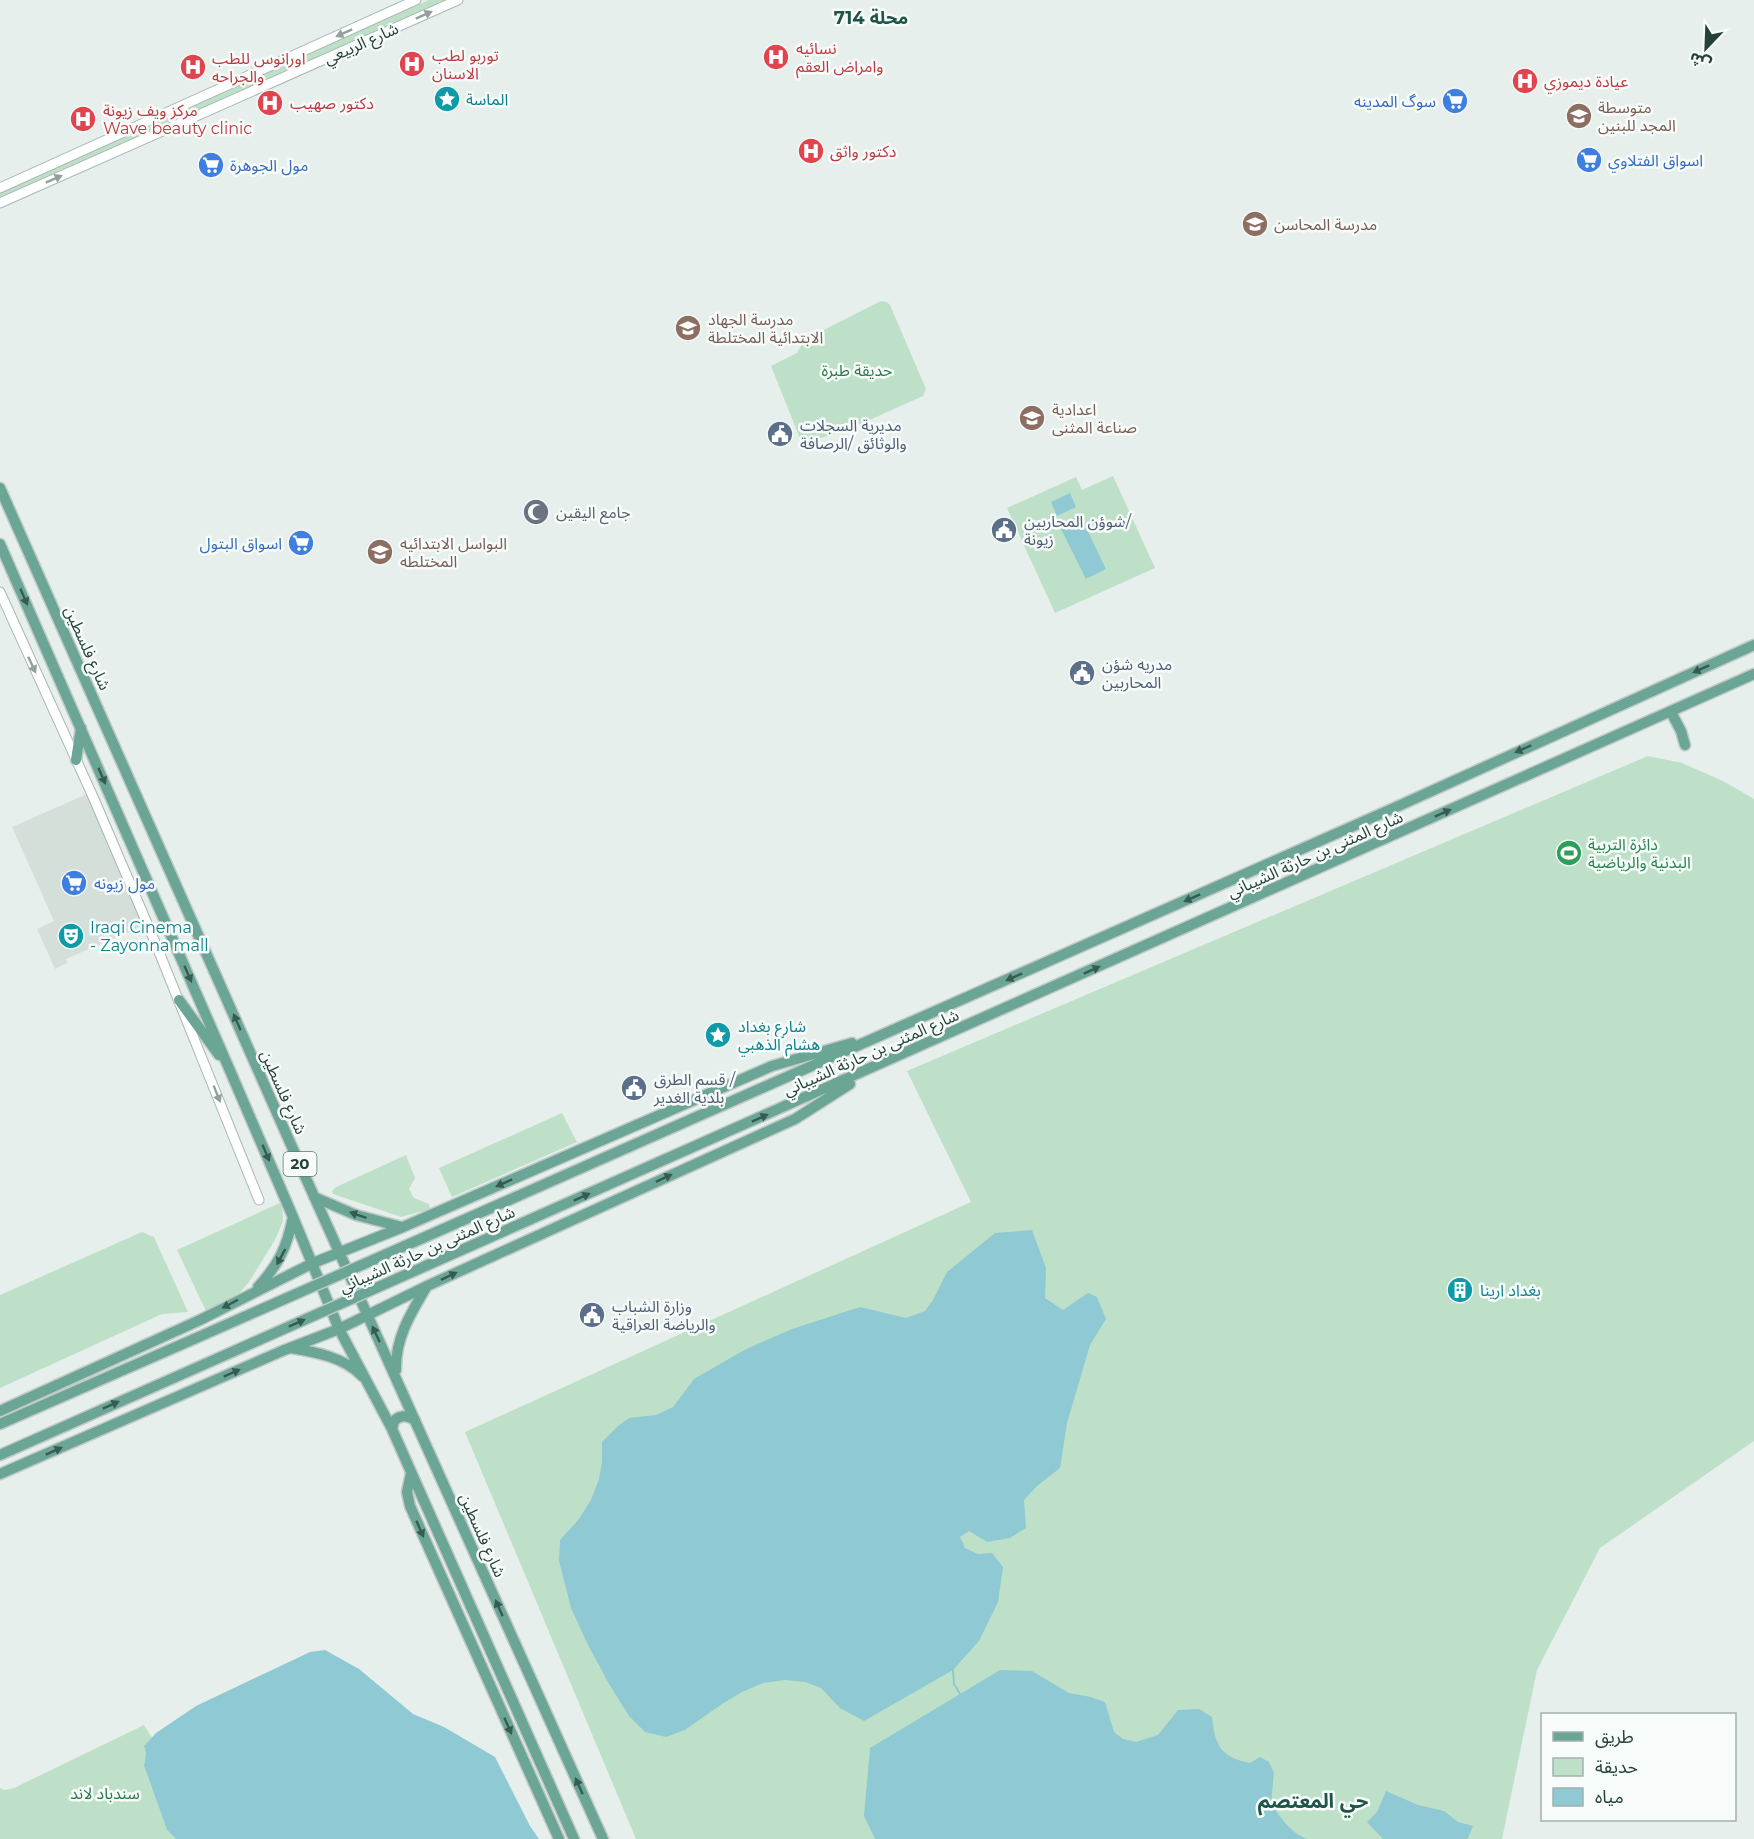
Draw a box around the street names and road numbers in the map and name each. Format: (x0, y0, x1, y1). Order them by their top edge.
street label: شارع الربيعي (321, 19, 403, 71)
street label: شارع فلسطين (58, 603, 115, 694)
street label: شارع المثنى بن حارثة الشيباني (1224, 807, 1407, 905)
street label: شارع المثنى بن حارثة الشيباني (780, 1005, 963, 1103)
street label: شارع فلسطين (254, 1047, 311, 1138)
road number: 20 (284, 1152, 316, 1176)
street label: شارع المثنى بن حارثة الشيباني (336, 1202, 519, 1300)
street label: شارع فلسطين (453, 1490, 510, 1581)

